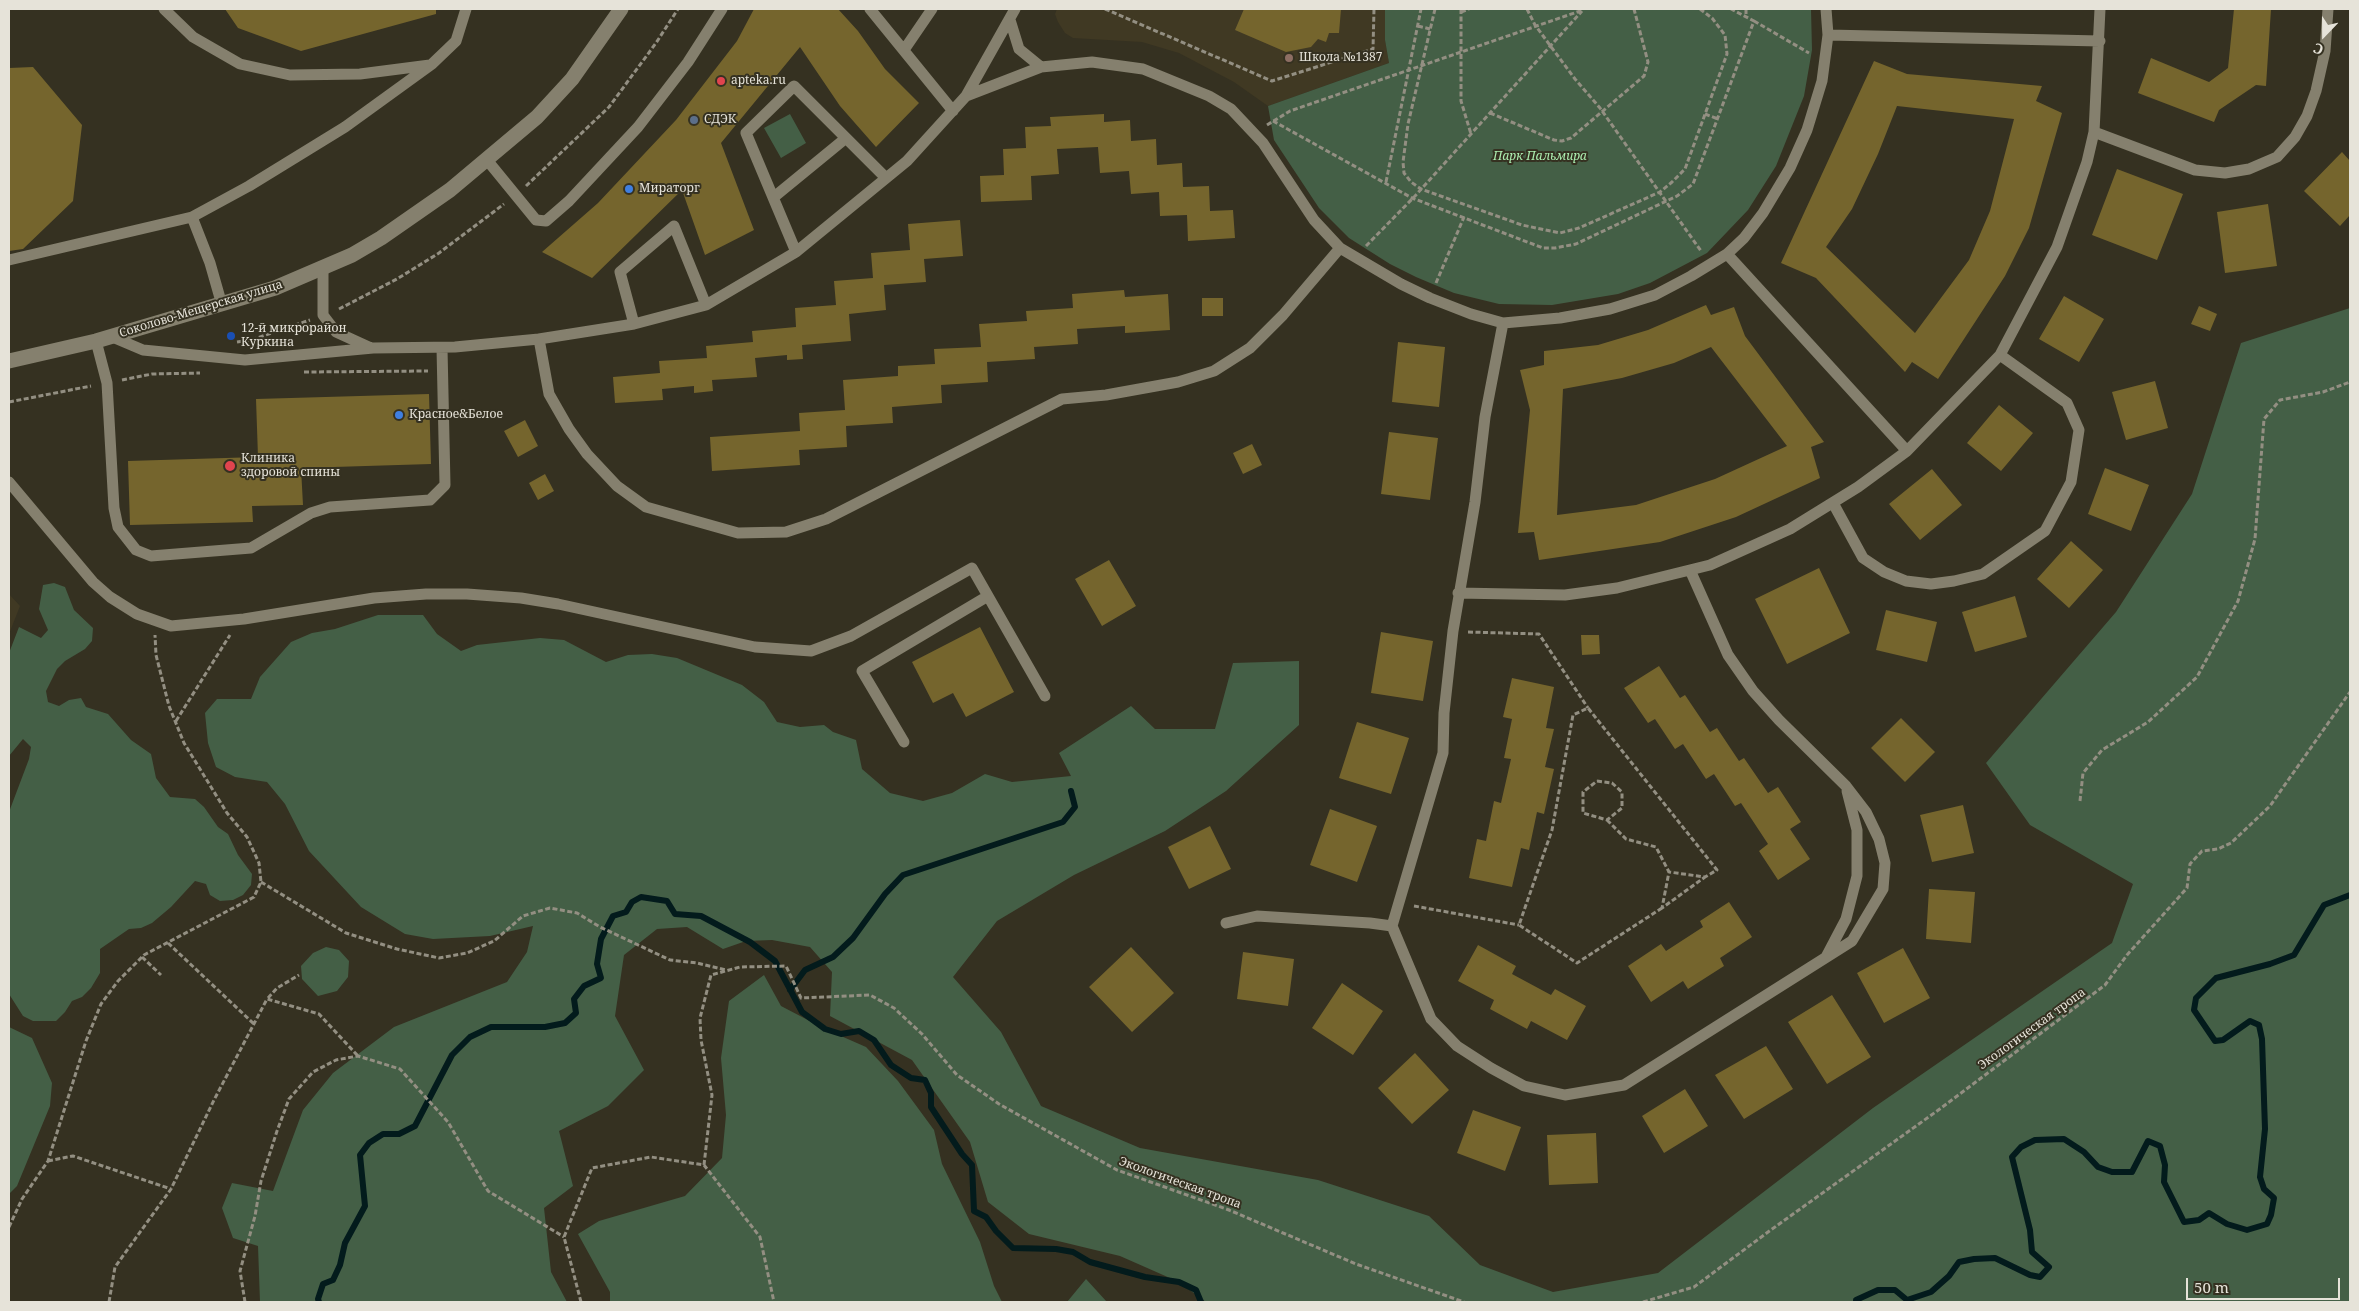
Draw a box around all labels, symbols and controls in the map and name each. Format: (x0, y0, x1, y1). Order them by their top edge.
north arrow (2299, 10, 2349, 60)
text: С (2310, 39, 2326, 60)
place label: Школа №1387 (1299, 51, 1382, 65)
marker: Школа №1387 (1283, 52, 1295, 64)
place label: apteka.ru (731, 74, 786, 88)
marker: apteka.ru (715, 75, 727, 87)
place label: СДЭК (704, 113, 736, 127)
marker: СДЭК (688, 114, 700, 126)
park label: Парк Пальмира (1493, 150, 1587, 164)
place label: Мираторг (639, 182, 700, 196)
marker: Мираторг (623, 183, 635, 195)
street label: Соколово-Мещерская улица (118, 277, 284, 341)
place label: 12-й микрорайон Куркина (241, 322, 347, 350)
marker: 12-й микрорайон Куркина (225, 330, 237, 342)
place label: Красное&Белое (409, 408, 503, 422)
marker: Красное&Белое (393, 409, 405, 421)
place label: Клиника здоровой спины (241, 452, 340, 480)
marker: Клиника здоровой спины (223, 459, 237, 473)
street label: Экологическая тропа (1976, 985, 2088, 1073)
street label: Экологическая тропа (1117, 1154, 1243, 1212)
scale bar (2189, 1268, 2343, 1300)
text: 50 m (2194, 1277, 2229, 1297)

